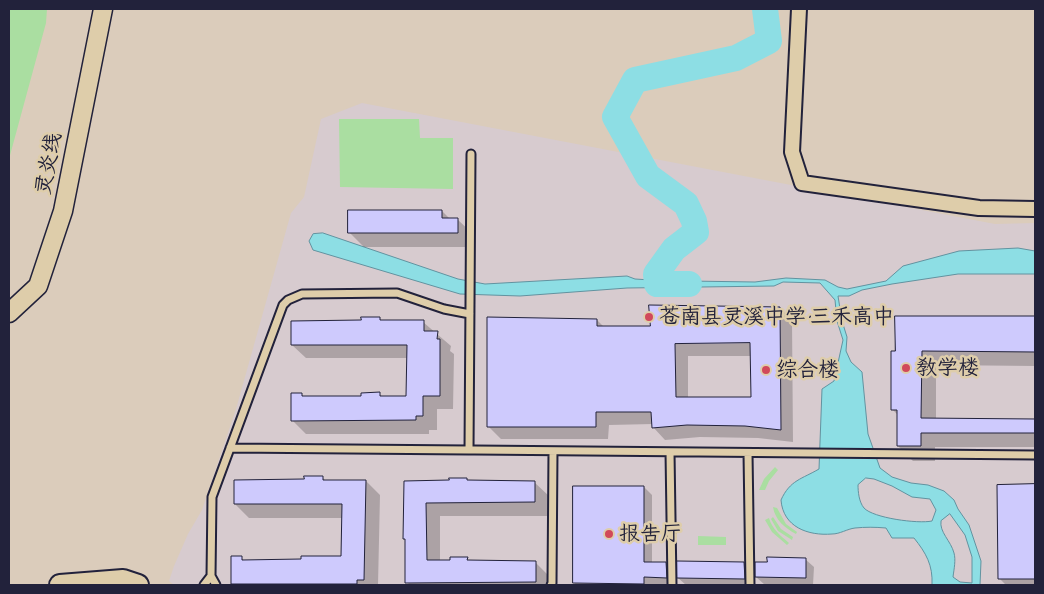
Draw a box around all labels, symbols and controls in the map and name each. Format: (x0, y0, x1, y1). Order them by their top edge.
street label: 灵炎线 (31, 131, 67, 197)
place label: 苍南县灵溪中学·三禾高中 (659, 304, 894, 330)
marker: 苍南县灵溪中学·三禾高中 (643, 311, 655, 323)
place label: 教学楼 (916, 355, 979, 381)
place label: 综合楼 (776, 357, 839, 383)
marker: 教学楼 (900, 362, 912, 374)
marker: 综合楼 (760, 364, 772, 376)
place label: 报告厅 (619, 521, 682, 547)
marker: 报告厅 (603, 528, 615, 540)

